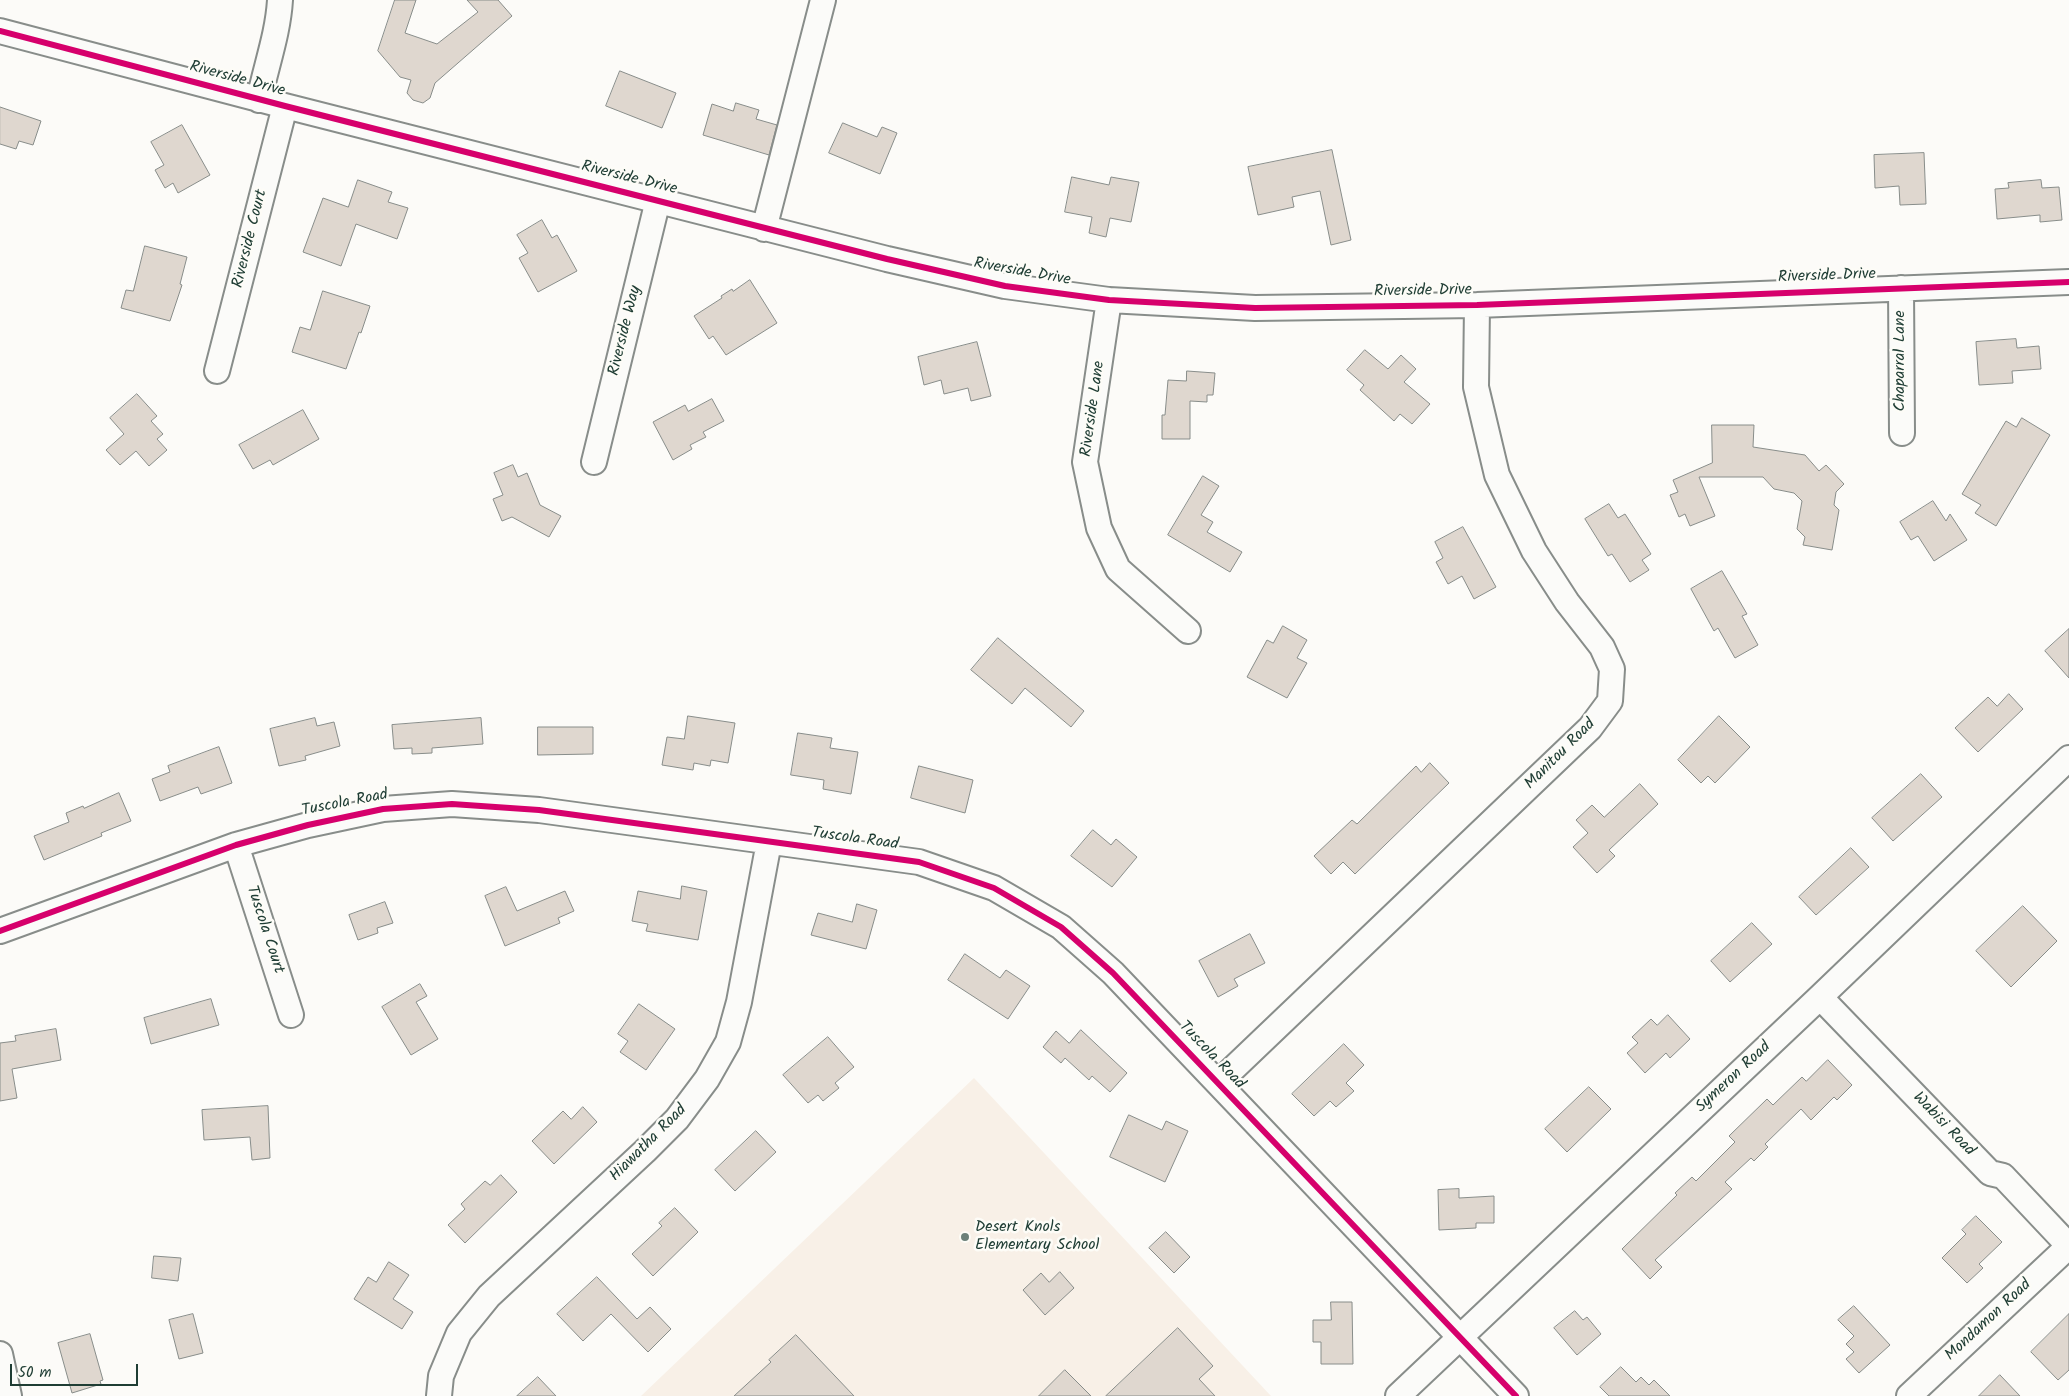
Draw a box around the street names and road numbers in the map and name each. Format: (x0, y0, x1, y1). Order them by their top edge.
street label: Riverside Drive (187, 58, 287, 102)
street label: Riverside Drive (579, 158, 679, 200)
street label: Riverside Court (230, 188, 272, 290)
street label: Riverside Drive (972, 255, 1072, 291)
street label: Riverside Drive (1778, 266, 1876, 288)
street label: Riverside Drive (1374, 282, 1472, 302)
street label: Riverside Way (606, 284, 646, 378)
street label: Chaparral Lane (1891, 310, 1911, 412)
street label: Riverside Lane (1078, 360, 1110, 458)
street label: Manitou Road (1522, 716, 1600, 794)
street label: Tuscola Road (300, 786, 390, 822)
street label: Tuscola Road (810, 824, 900, 856)
street label: Tuscola Court (241, 884, 287, 976)
street label: Tuscola Road (1174, 1018, 1248, 1094)
street label: Symeron Road (1693, 1038, 1775, 1118)
street label: Wabisi Road (1908, 1089, 1978, 1161)
street label: Hiawatha Road (606, 1101, 692, 1187)
street label: Mondamon Road (1942, 1276, 2036, 1366)

